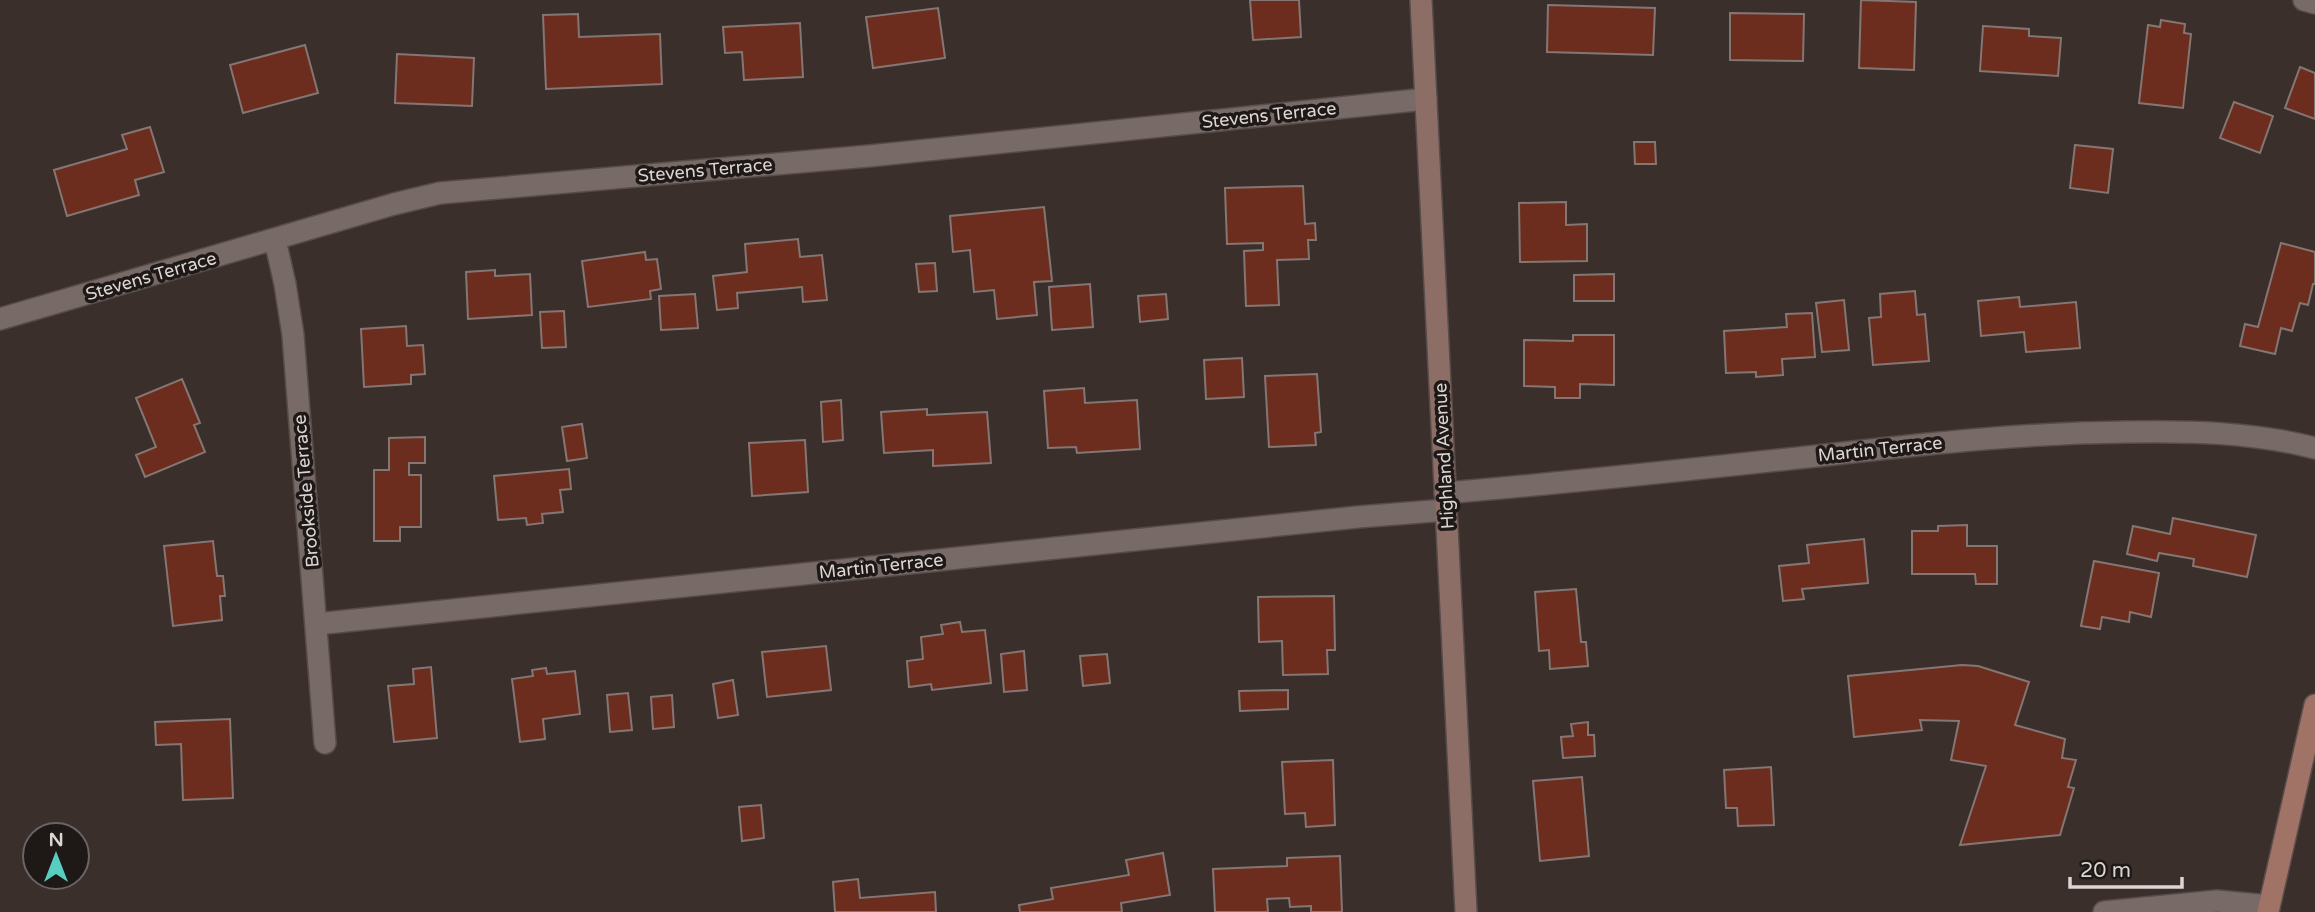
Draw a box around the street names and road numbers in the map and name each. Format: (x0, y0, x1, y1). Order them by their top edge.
street label: Stevens Terrace (1201, 97, 1337, 133)
street label: Stevens Terrace (637, 153, 773, 187)
street label: Stevens Terrace (83, 247, 219, 305)
street label: Highland Avenue (1429, 382, 1459, 530)
street label: Brookside Terrace (288, 414, 324, 568)
street label: Martin Terrace (1817, 432, 1943, 466)
street label: Martin Terrace (818, 549, 944, 583)

